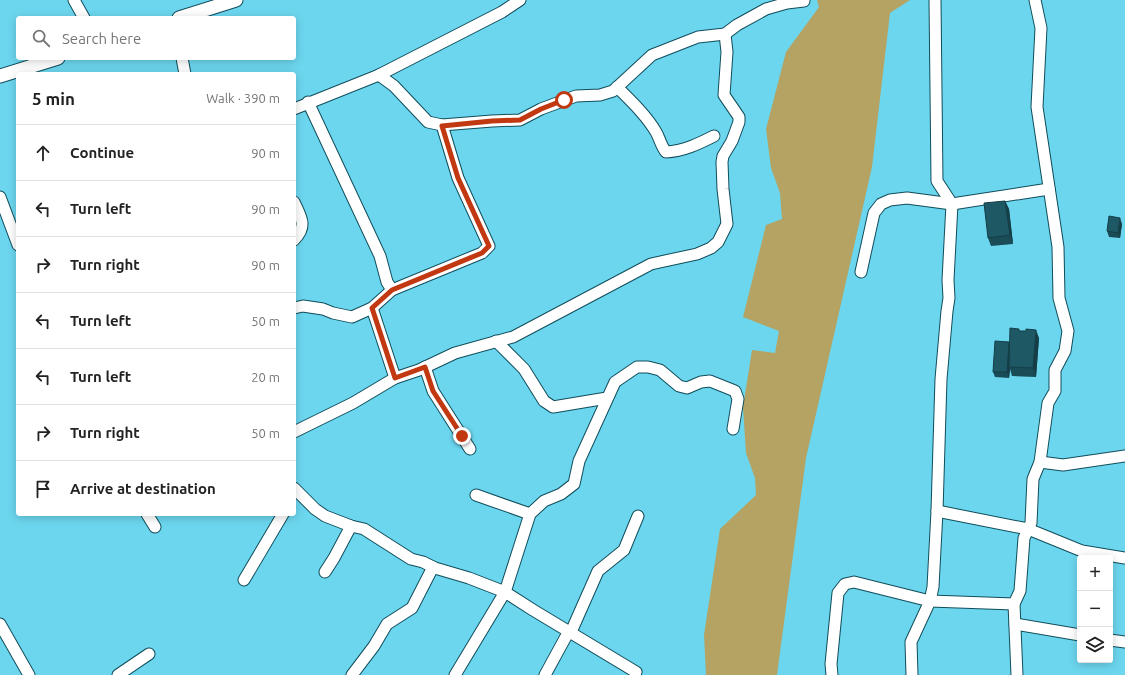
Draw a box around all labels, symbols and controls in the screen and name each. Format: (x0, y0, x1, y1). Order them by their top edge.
search box (16, 16, 296, 60)
icon: search (30, 27, 52, 49)
text: Search here (62, 30, 141, 47)
text: 5 min (32, 89, 75, 108)
text: Walk · 390 m (206, 91, 280, 105)
route start (555, 91, 573, 109)
icon: ahead (32, 142, 54, 164)
text: Continue (70, 144, 134, 161)
text: 90 m (251, 146, 280, 160)
icon: left (32, 198, 54, 220)
text: Turn left (70, 200, 131, 217)
text: 90 m (251, 202, 280, 216)
icon: right (32, 254, 54, 276)
text: Turn right (70, 256, 140, 273)
text: 90 m (251, 258, 280, 272)
icon: left (32, 310, 54, 332)
text: Turn left (70, 312, 131, 329)
text: 50 m (251, 314, 280, 328)
icon: left (32, 366, 54, 388)
text: Turn left (70, 368, 131, 385)
text: 20 m (251, 370, 280, 384)
icon: right (32, 422, 54, 444)
text: Turn right (70, 424, 140, 441)
text: 50 m (251, 426, 280, 440)
route end (453, 427, 471, 445)
icon: arrive (32, 478, 54, 500)
text: Arrive at destination (70, 480, 216, 497)
map controls (1077, 555, 1113, 663)
button: + (1077, 555, 1113, 591)
button: − (1077, 591, 1113, 627)
button: layers (1077, 627, 1113, 663)

